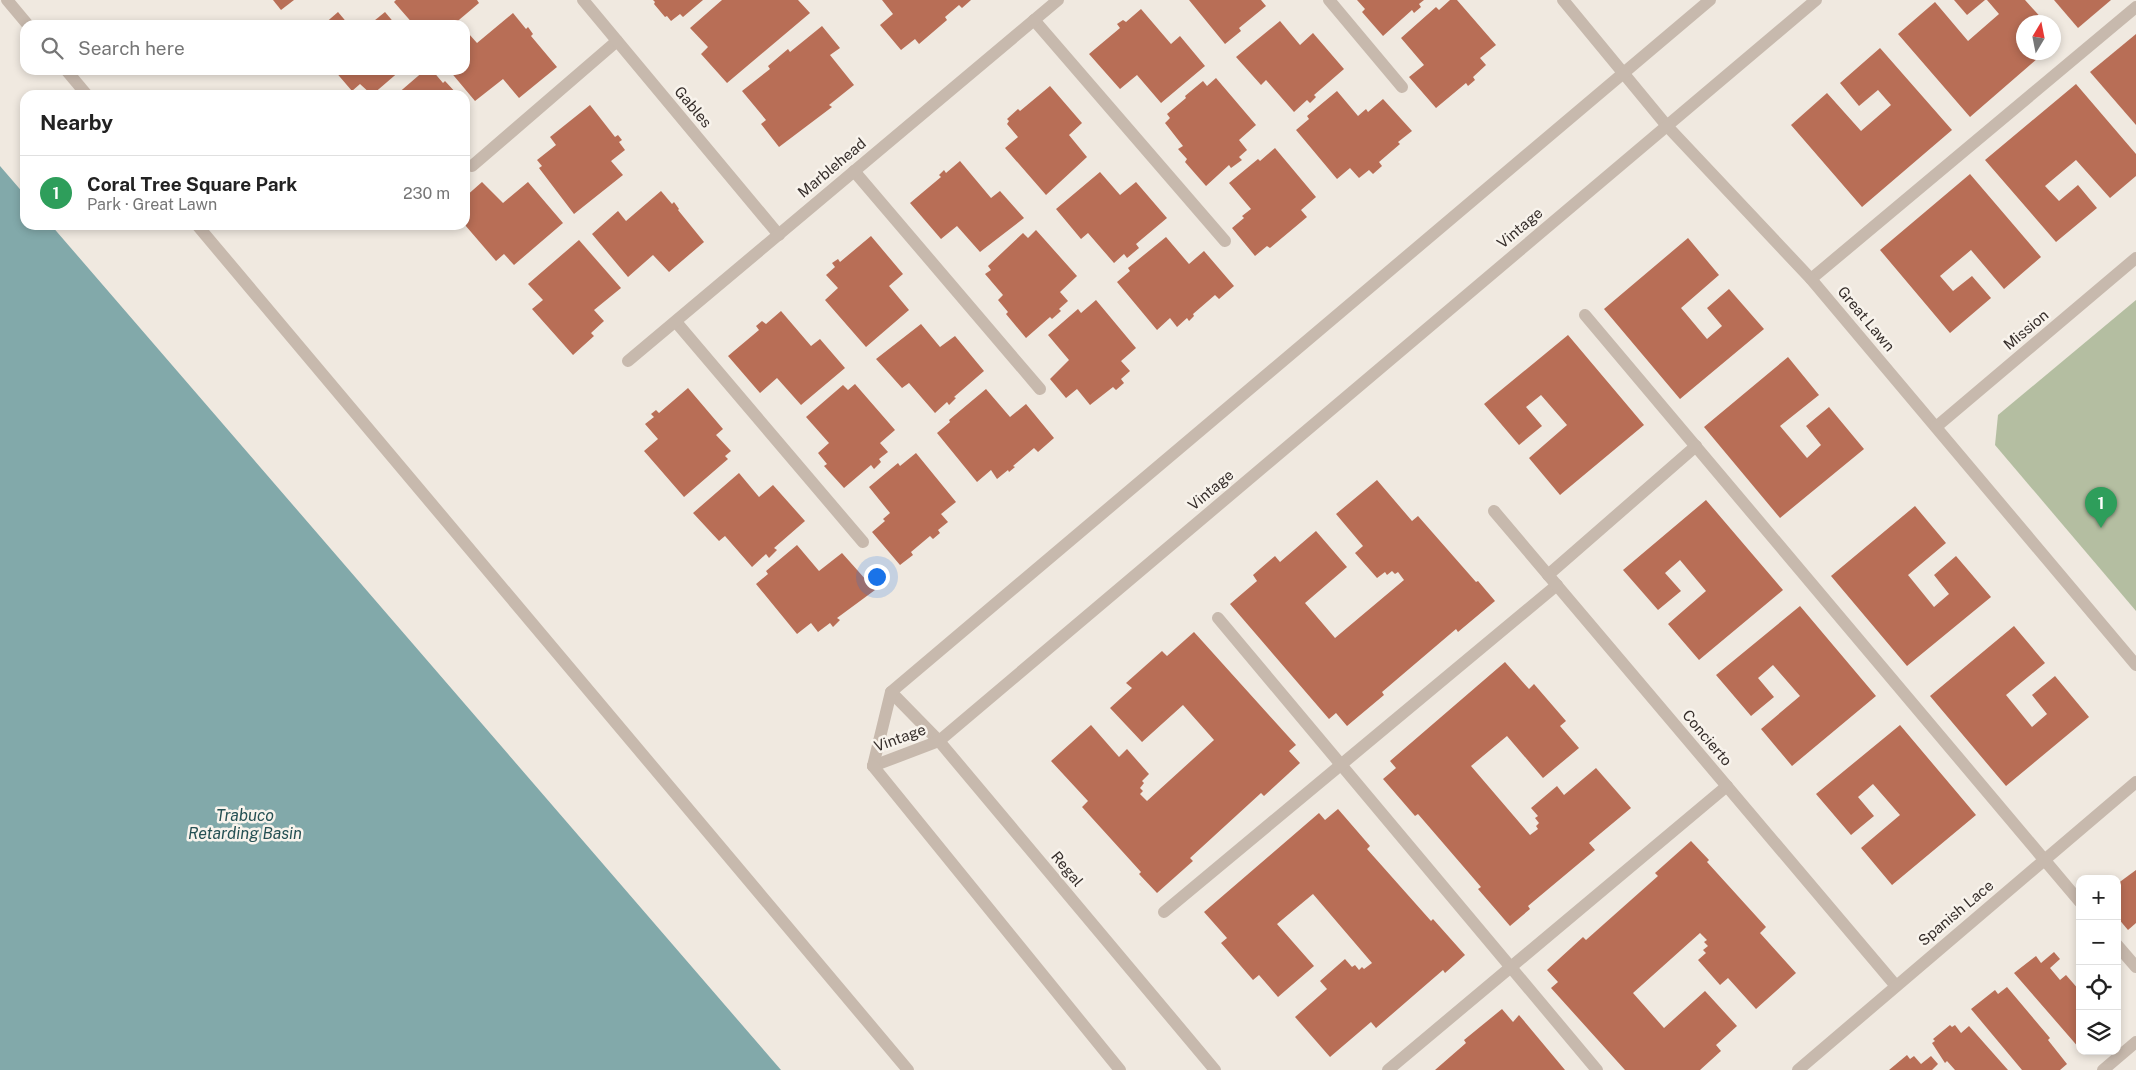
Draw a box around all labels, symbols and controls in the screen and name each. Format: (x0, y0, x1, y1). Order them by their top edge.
north arrow (2016, 15, 2061, 60)
search box (20, 20, 470, 75)
icon: search (38, 34, 66, 62)
text: Search here (78, 37, 185, 59)
street label: Gables (671, 83, 715, 131)
text: Nearby (40, 110, 113, 135)
street label: Marblehead (794, 134, 869, 201)
text: Coral Tree Square Park (87, 173, 297, 195)
text: 1 (53, 184, 59, 203)
text: 230 m (403, 184, 450, 203)
text: Park · Great Lawn (87, 195, 217, 214)
street label: Vintage (1494, 204, 1546, 251)
street label: Great Lawn (1834, 283, 1898, 355)
street label: Mission (2000, 306, 2051, 353)
street label: Vintage (1185, 466, 1237, 513)
pin: 1 (2085, 487, 2117, 528)
your location (864, 564, 890, 590)
street label: Concierto (1679, 706, 1736, 769)
street label: Vintage (872, 720, 928, 755)
water label: Trabuco Retarding Basin (188, 806, 302, 843)
street label: Regal (1048, 848, 1087, 890)
map controls (2076, 875, 2121, 1055)
button: + (2076, 875, 2121, 920)
street label: Spanish Lace (1915, 876, 1997, 949)
button: − (2076, 920, 2121, 965)
button: locate (2076, 965, 2121, 1010)
button: layers (2076, 1010, 2121, 1055)

